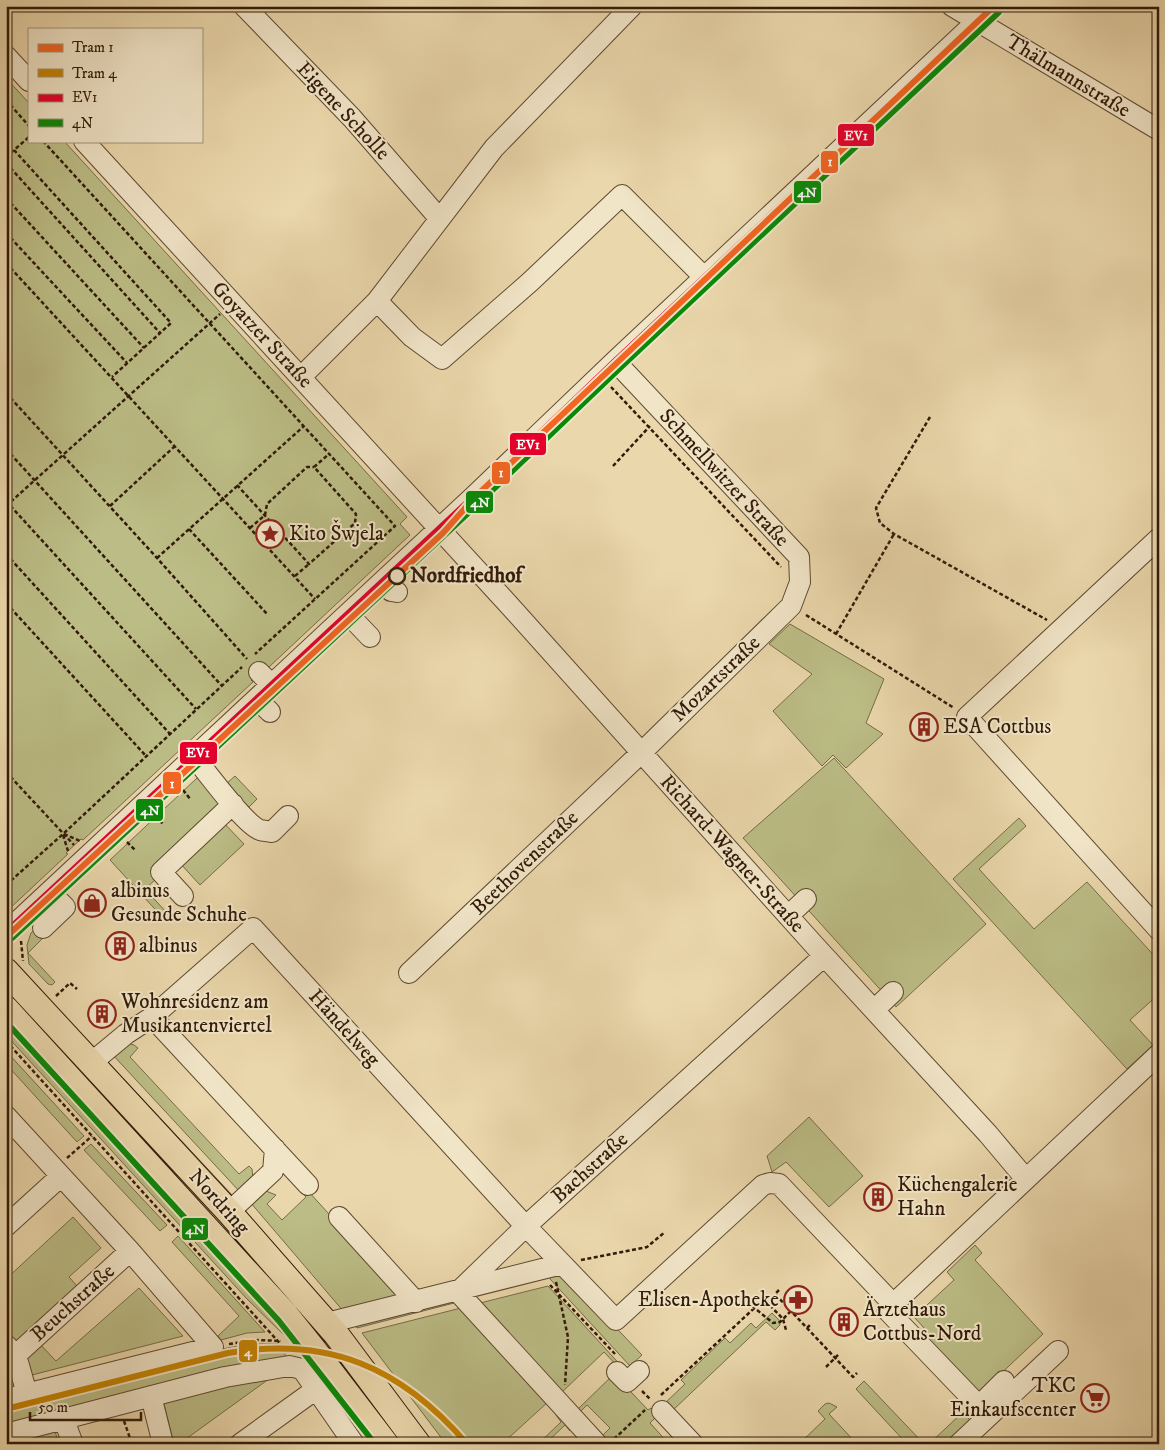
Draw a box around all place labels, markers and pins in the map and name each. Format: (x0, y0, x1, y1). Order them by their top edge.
place icon: Kito Šwjela (255, 519, 285, 549)
place label: Kito Šwjela (289, 519, 384, 547)
place label: Nordfriedhof (410, 563, 525, 589)
marker: Nordfriedhof (388, 567, 406, 585)
building icon: ESA Cottbus (909, 712, 939, 742)
place label: ESA Cottbus (943, 714, 1051, 740)
place label: albinus Gesunde Schuhe (111, 878, 247, 928)
shop icon: albinus Gesunde Schuhe (77, 888, 107, 918)
building icon: albinus (105, 931, 135, 961)
place label: albinus (139, 933, 198, 959)
place label: Wohnresidenz am Musikantenviertel (120, 989, 273, 1039)
building icon: Wohnresidenz am Musikantenviertel (87, 999, 117, 1029)
place label: Küchengalerie Hahn (897, 1172, 1018, 1222)
building icon: Küchengalerie Hahn (863, 1182, 893, 1212)
pharmacy icon: Elisen-Apotheke (783, 1285, 813, 1315)
place label: Elisen-Apotheke (638, 1287, 779, 1313)
place label: Ärztehaus Cottbus-Nord (863, 1296, 982, 1347)
building icon: Ärztehaus Cottbus-Nord (829, 1307, 859, 1337)
place label: TKC Einkaufscenter (950, 1373, 1076, 1423)
supermarket icon: TKC Einkaufscenter (1080, 1383, 1110, 1413)

